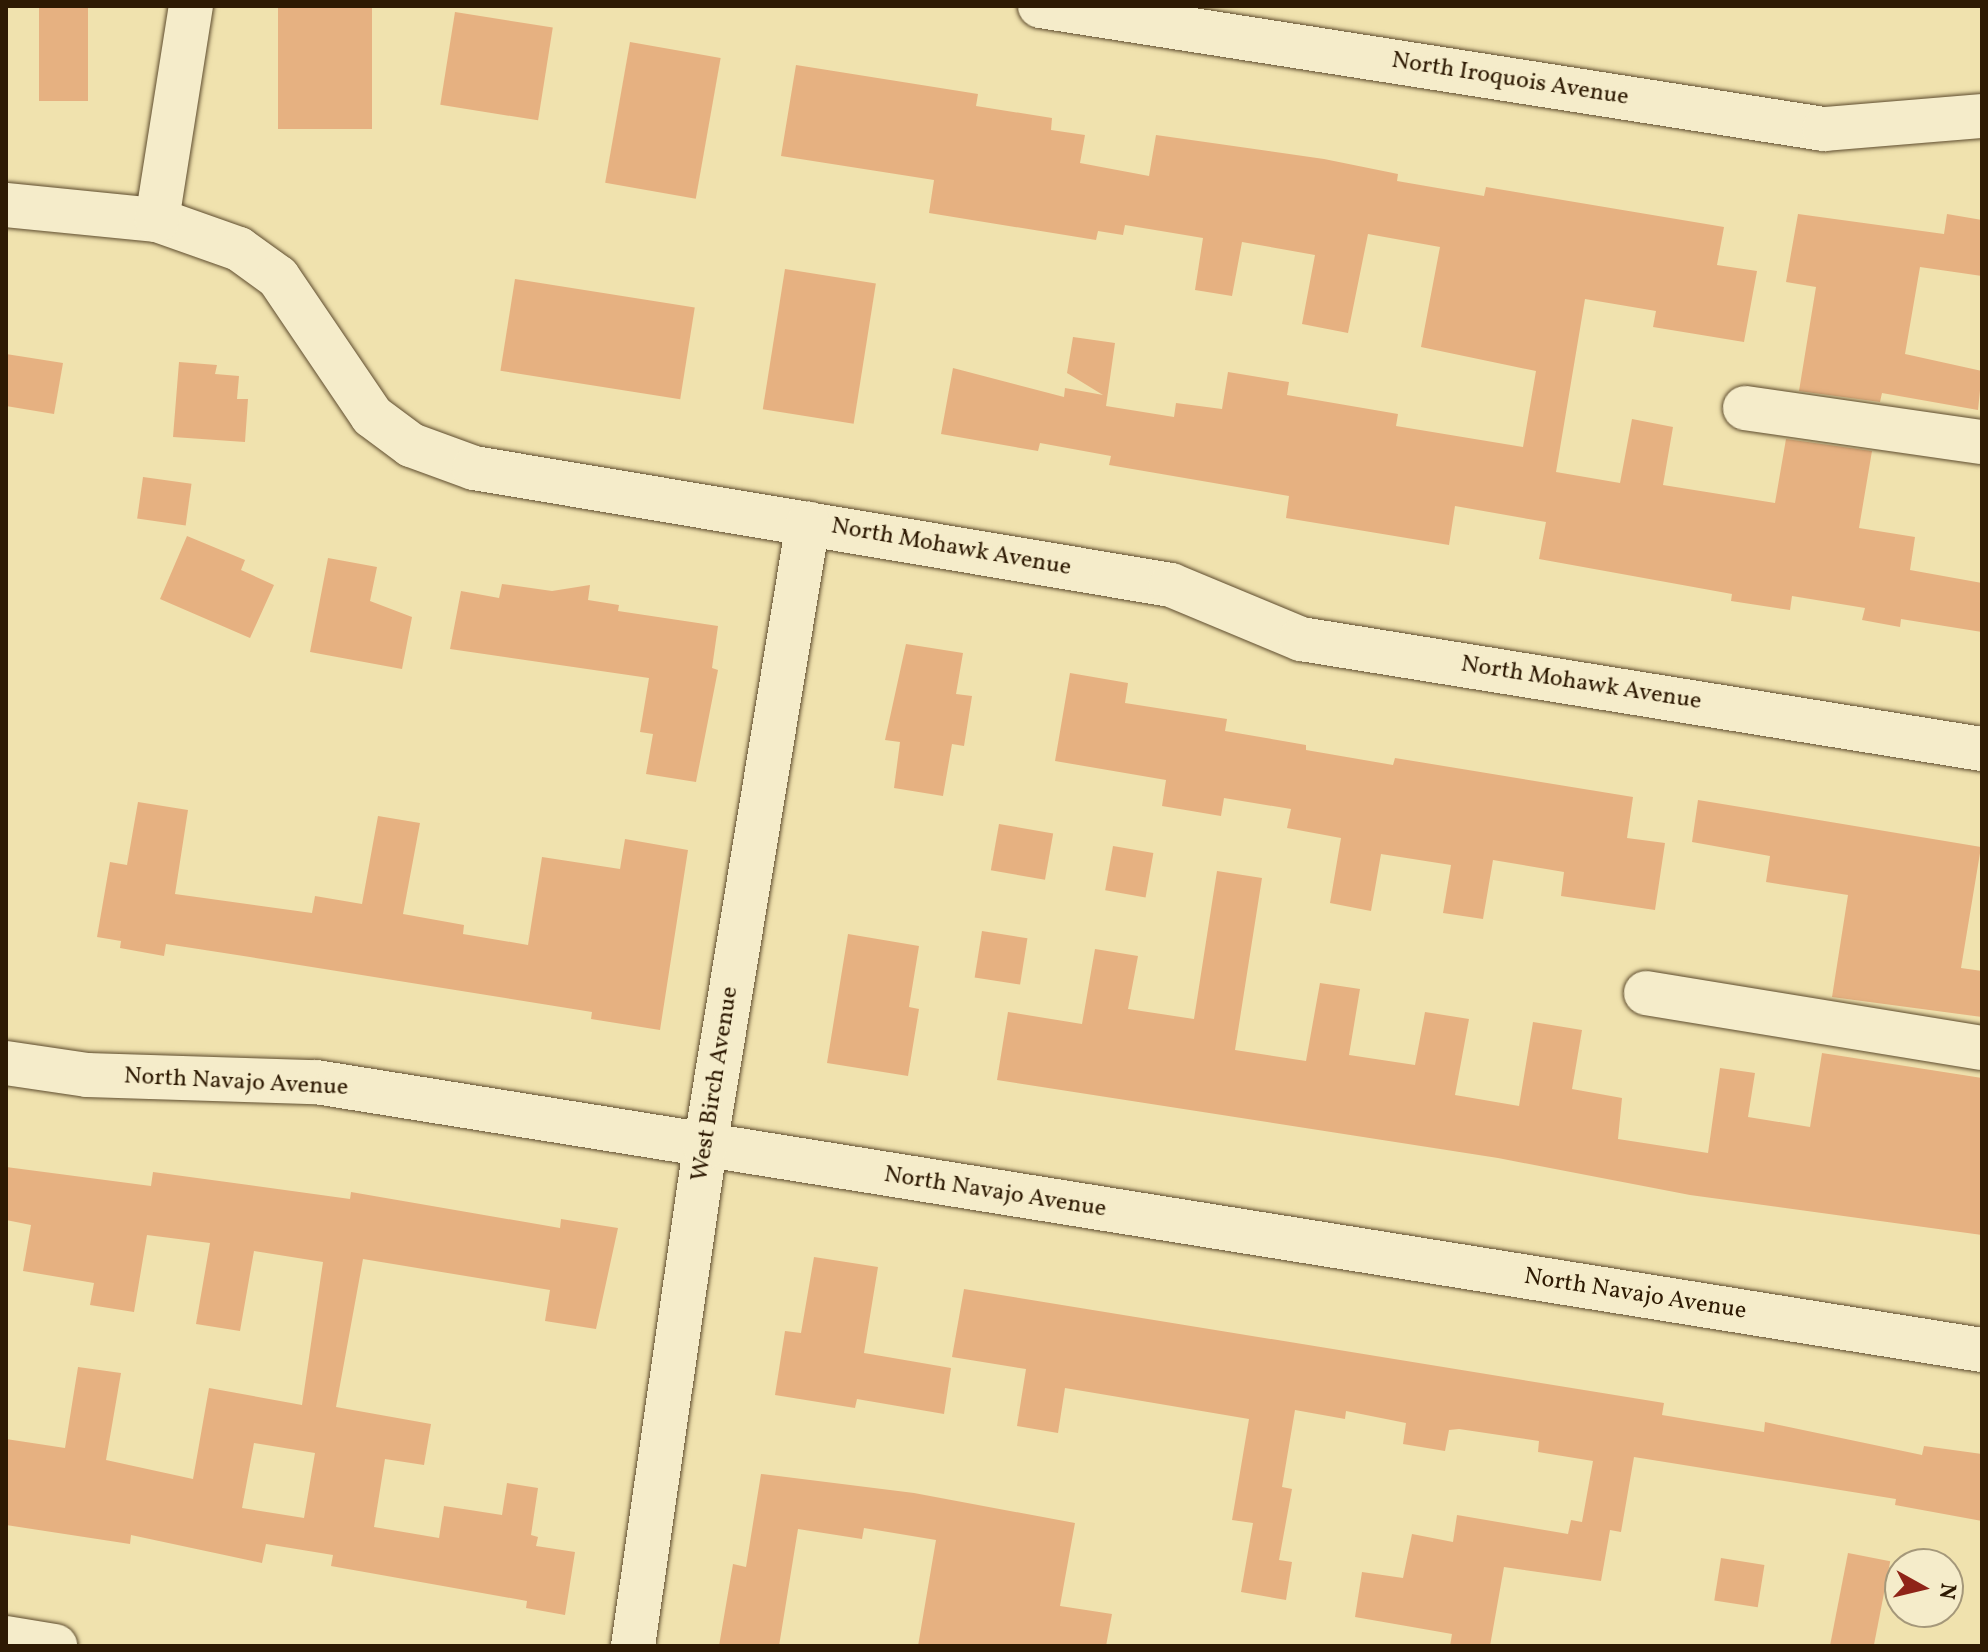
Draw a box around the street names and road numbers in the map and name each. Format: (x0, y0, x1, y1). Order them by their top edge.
street label: North Iroquois Avenue (1389, 47, 1631, 113)
street label: North Mohawk Avenue (829, 513, 1073, 583)
street label: North Mohawk Avenue (1459, 651, 1703, 717)
street label: West Birch Avenue (686, 984, 746, 1184)
street label: North Navajo Avenue (123, 1063, 349, 1103)
street label: North Navajo Avenue (882, 1161, 1108, 1225)
street label: North Navajo Avenue (1522, 1263, 1748, 1327)

